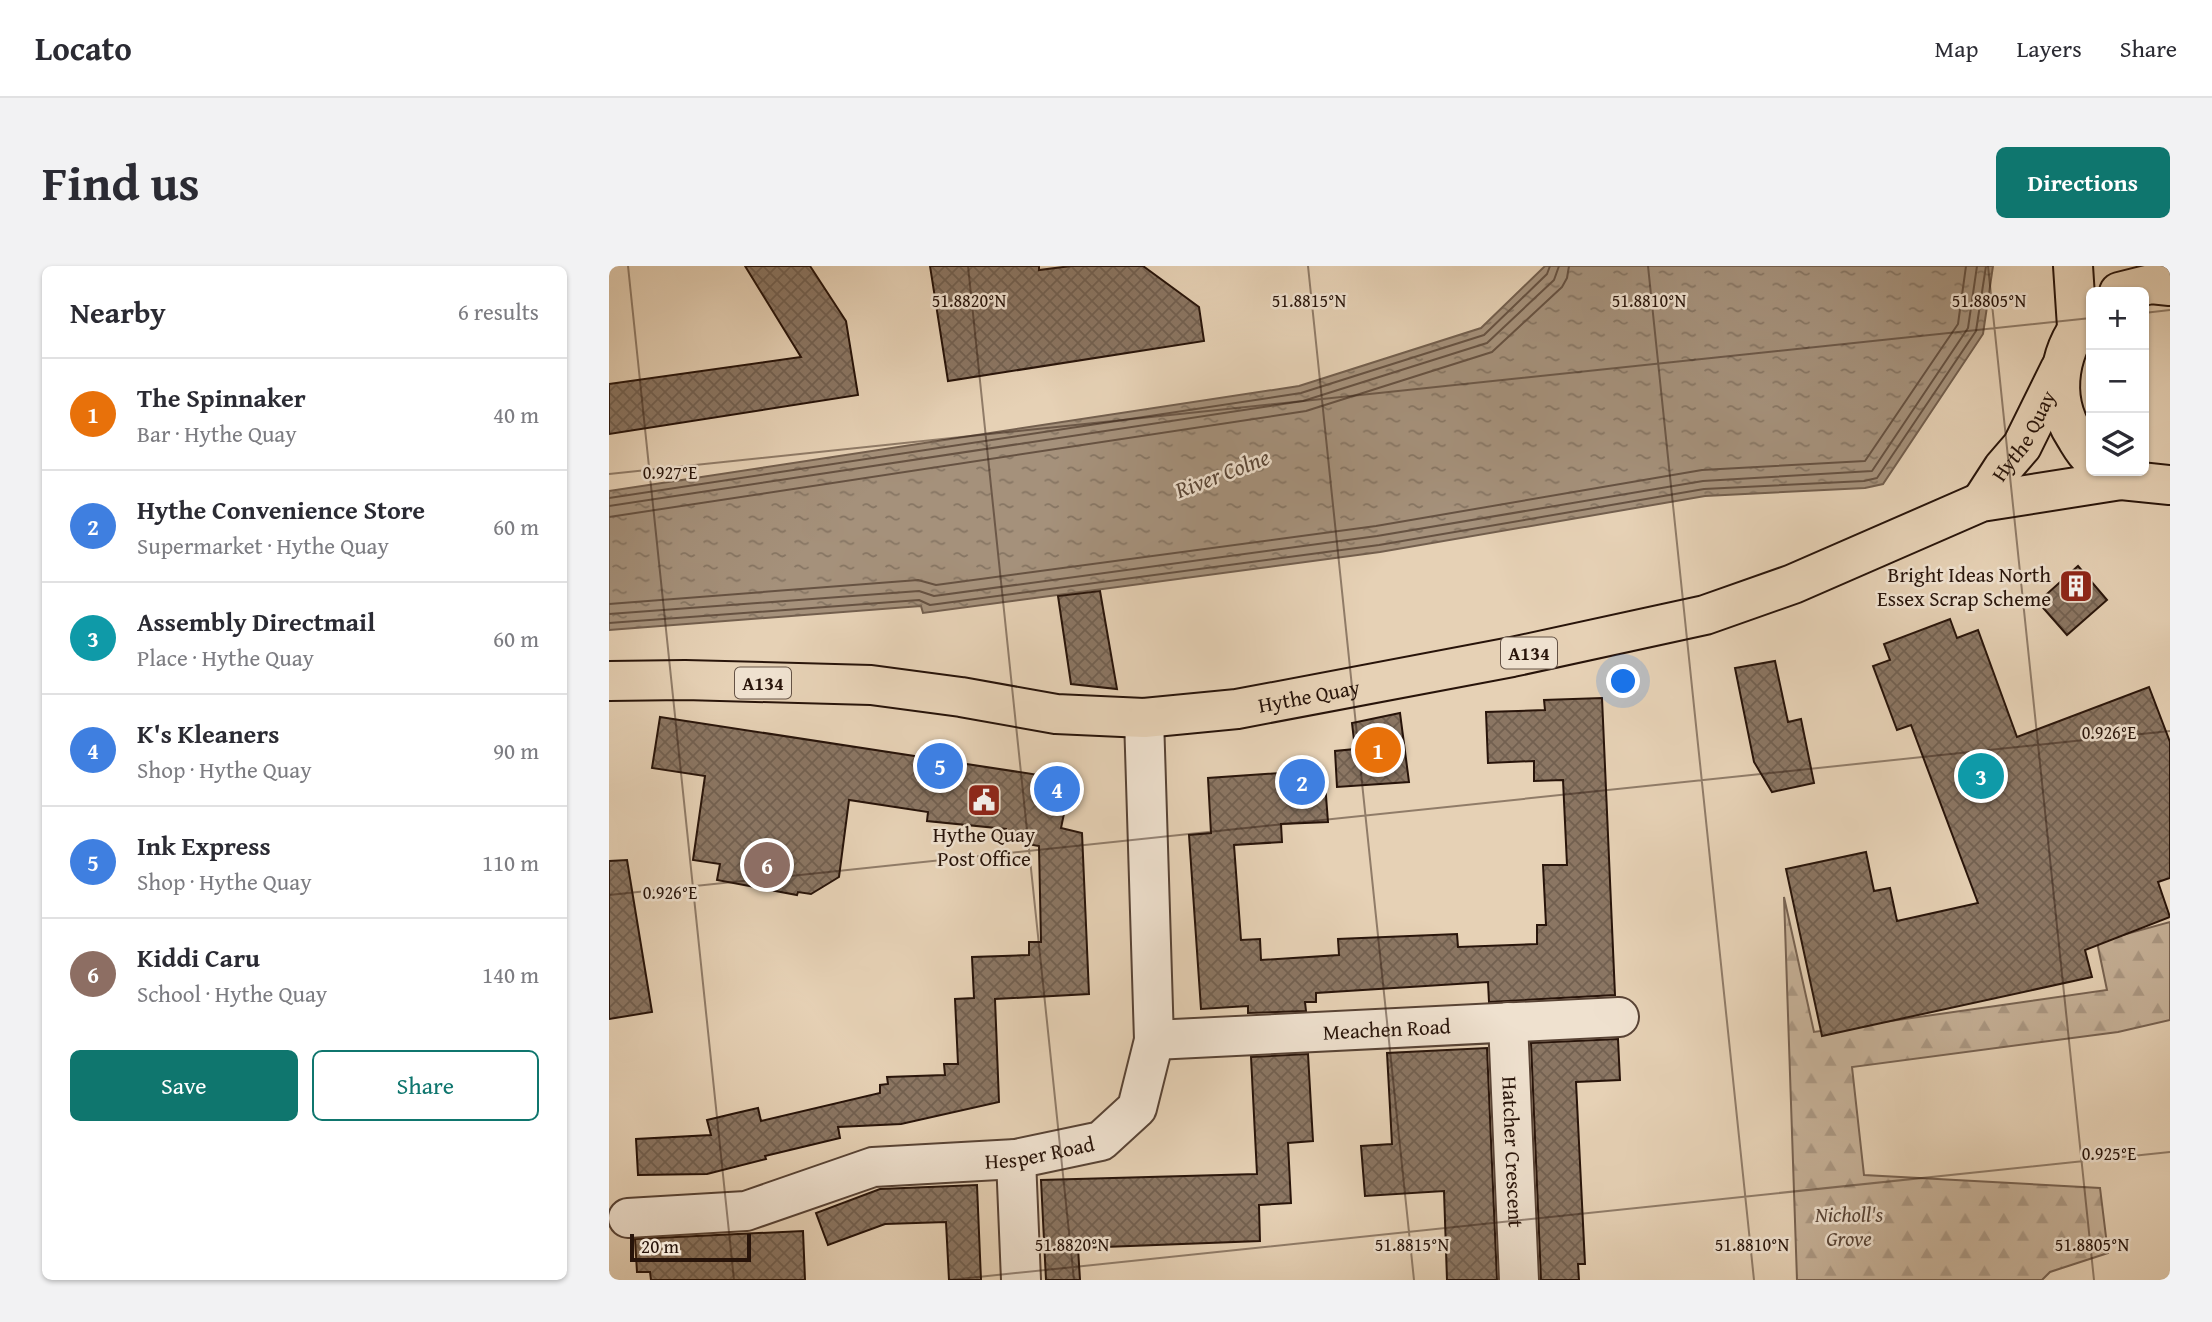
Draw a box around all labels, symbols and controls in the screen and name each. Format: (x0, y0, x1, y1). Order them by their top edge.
text: Locato (35, 24, 132, 72)
text: Map (1935, 31, 1978, 66)
text: Layers (2016, 31, 2082, 66)
text: Share (2120, 31, 2177, 66)
text: Find us (42, 146, 200, 218)
button: Directions (1996, 147, 2170, 218)
text: 51.8820°N (932, 287, 1007, 314)
text: 51.8815°N (1272, 287, 1347, 314)
text: 51.8810°N (1612, 287, 1687, 314)
text: 51.8805°N (1952, 287, 2027, 314)
map controls (2086, 287, 2149, 476)
button: + (2086, 287, 2149, 350)
text: Nearby (70, 290, 166, 334)
text: 6 results (458, 295, 539, 328)
button: − (2086, 350, 2149, 413)
text: The Spinnaker (137, 378, 306, 417)
street label: Hythe Quay (1983, 384, 2063, 487)
text: 1 (87, 398, 99, 431)
text: 40 m (493, 398, 539, 431)
button: layers (2086, 413, 2149, 476)
text: Bar · Hythe Quay (137, 417, 297, 450)
water label: River Colne (1169, 440, 1274, 506)
text: 0.927°E (643, 459, 697, 486)
text: Hythe Convenience Store (137, 490, 425, 529)
text: 2 (87, 510, 99, 543)
text: 60 m (493, 510, 539, 543)
text: Supermarket · Hythe Quay (137, 529, 389, 562)
place label: Bright Ideas North Essex Scrap Scheme (1877, 559, 2051, 614)
building icon: Bright Ideas North Essex Scrap Scheme (2057, 567, 2095, 605)
text: Assembly Directmail (137, 602, 375, 641)
text: 3 (87, 622, 99, 655)
text: 60 m (493, 622, 539, 655)
road number: A134 (1501, 638, 1557, 668)
text: Place · Hythe Quay (137, 641, 314, 674)
your location (1606, 664, 1640, 698)
road number: A134 (735, 668, 791, 698)
street label: Hythe Quay (1256, 671, 1363, 720)
text: K's Kleaners (137, 714, 279, 753)
text: 0.926°E (2082, 719, 2136, 746)
pin: 1 (1355, 724, 1401, 776)
text: 4 (87, 734, 99, 767)
text: 90 m (493, 734, 539, 767)
pin: 5 (917, 740, 963, 792)
pin: 3 (1958, 750, 2004, 802)
text: Shop · Hythe Quay (137, 753, 312, 786)
pin: 2 (1279, 756, 1325, 808)
pin: 4 (1034, 763, 1080, 815)
public building icon: Hythe Quay Post Office (965, 781, 1003, 819)
place label: Hythe Quay Post Office (933, 819, 1036, 874)
text: Ink Express (137, 826, 271, 865)
pin: 6 (744, 839, 790, 891)
text: 5 (87, 846, 99, 879)
text: 110 m (482, 846, 539, 879)
text: Shop · Hythe Quay (137, 865, 312, 898)
text: 0.926°E (643, 879, 697, 906)
text: Kiddi Caru (137, 938, 260, 977)
text: 6 (87, 958, 99, 991)
text: 140 m (482, 958, 539, 991)
text: School · Hythe Quay (137, 977, 327, 1010)
street label: Meachen Road (1322, 1010, 1452, 1047)
button: Save (70, 1050, 298, 1121)
button: Share (312, 1050, 539, 1121)
street label: Hatcher Crescent (1495, 1075, 1532, 1229)
street label: Hesper Road (984, 1127, 1098, 1176)
text: 0.925°E (2082, 1140, 2136, 1167)
park label: Nicholl's Grove (1814, 1199, 1884, 1254)
scale bar (630, 1231, 751, 1263)
text: 51.8820°N (1035, 1231, 1110, 1258)
text: 51.8815°N (1375, 1231, 1450, 1258)
text: 51.8810°N (1715, 1231, 1790, 1258)
text: 51.8805°N (2055, 1231, 2130, 1258)
text: 20 m (641, 1232, 679, 1260)

